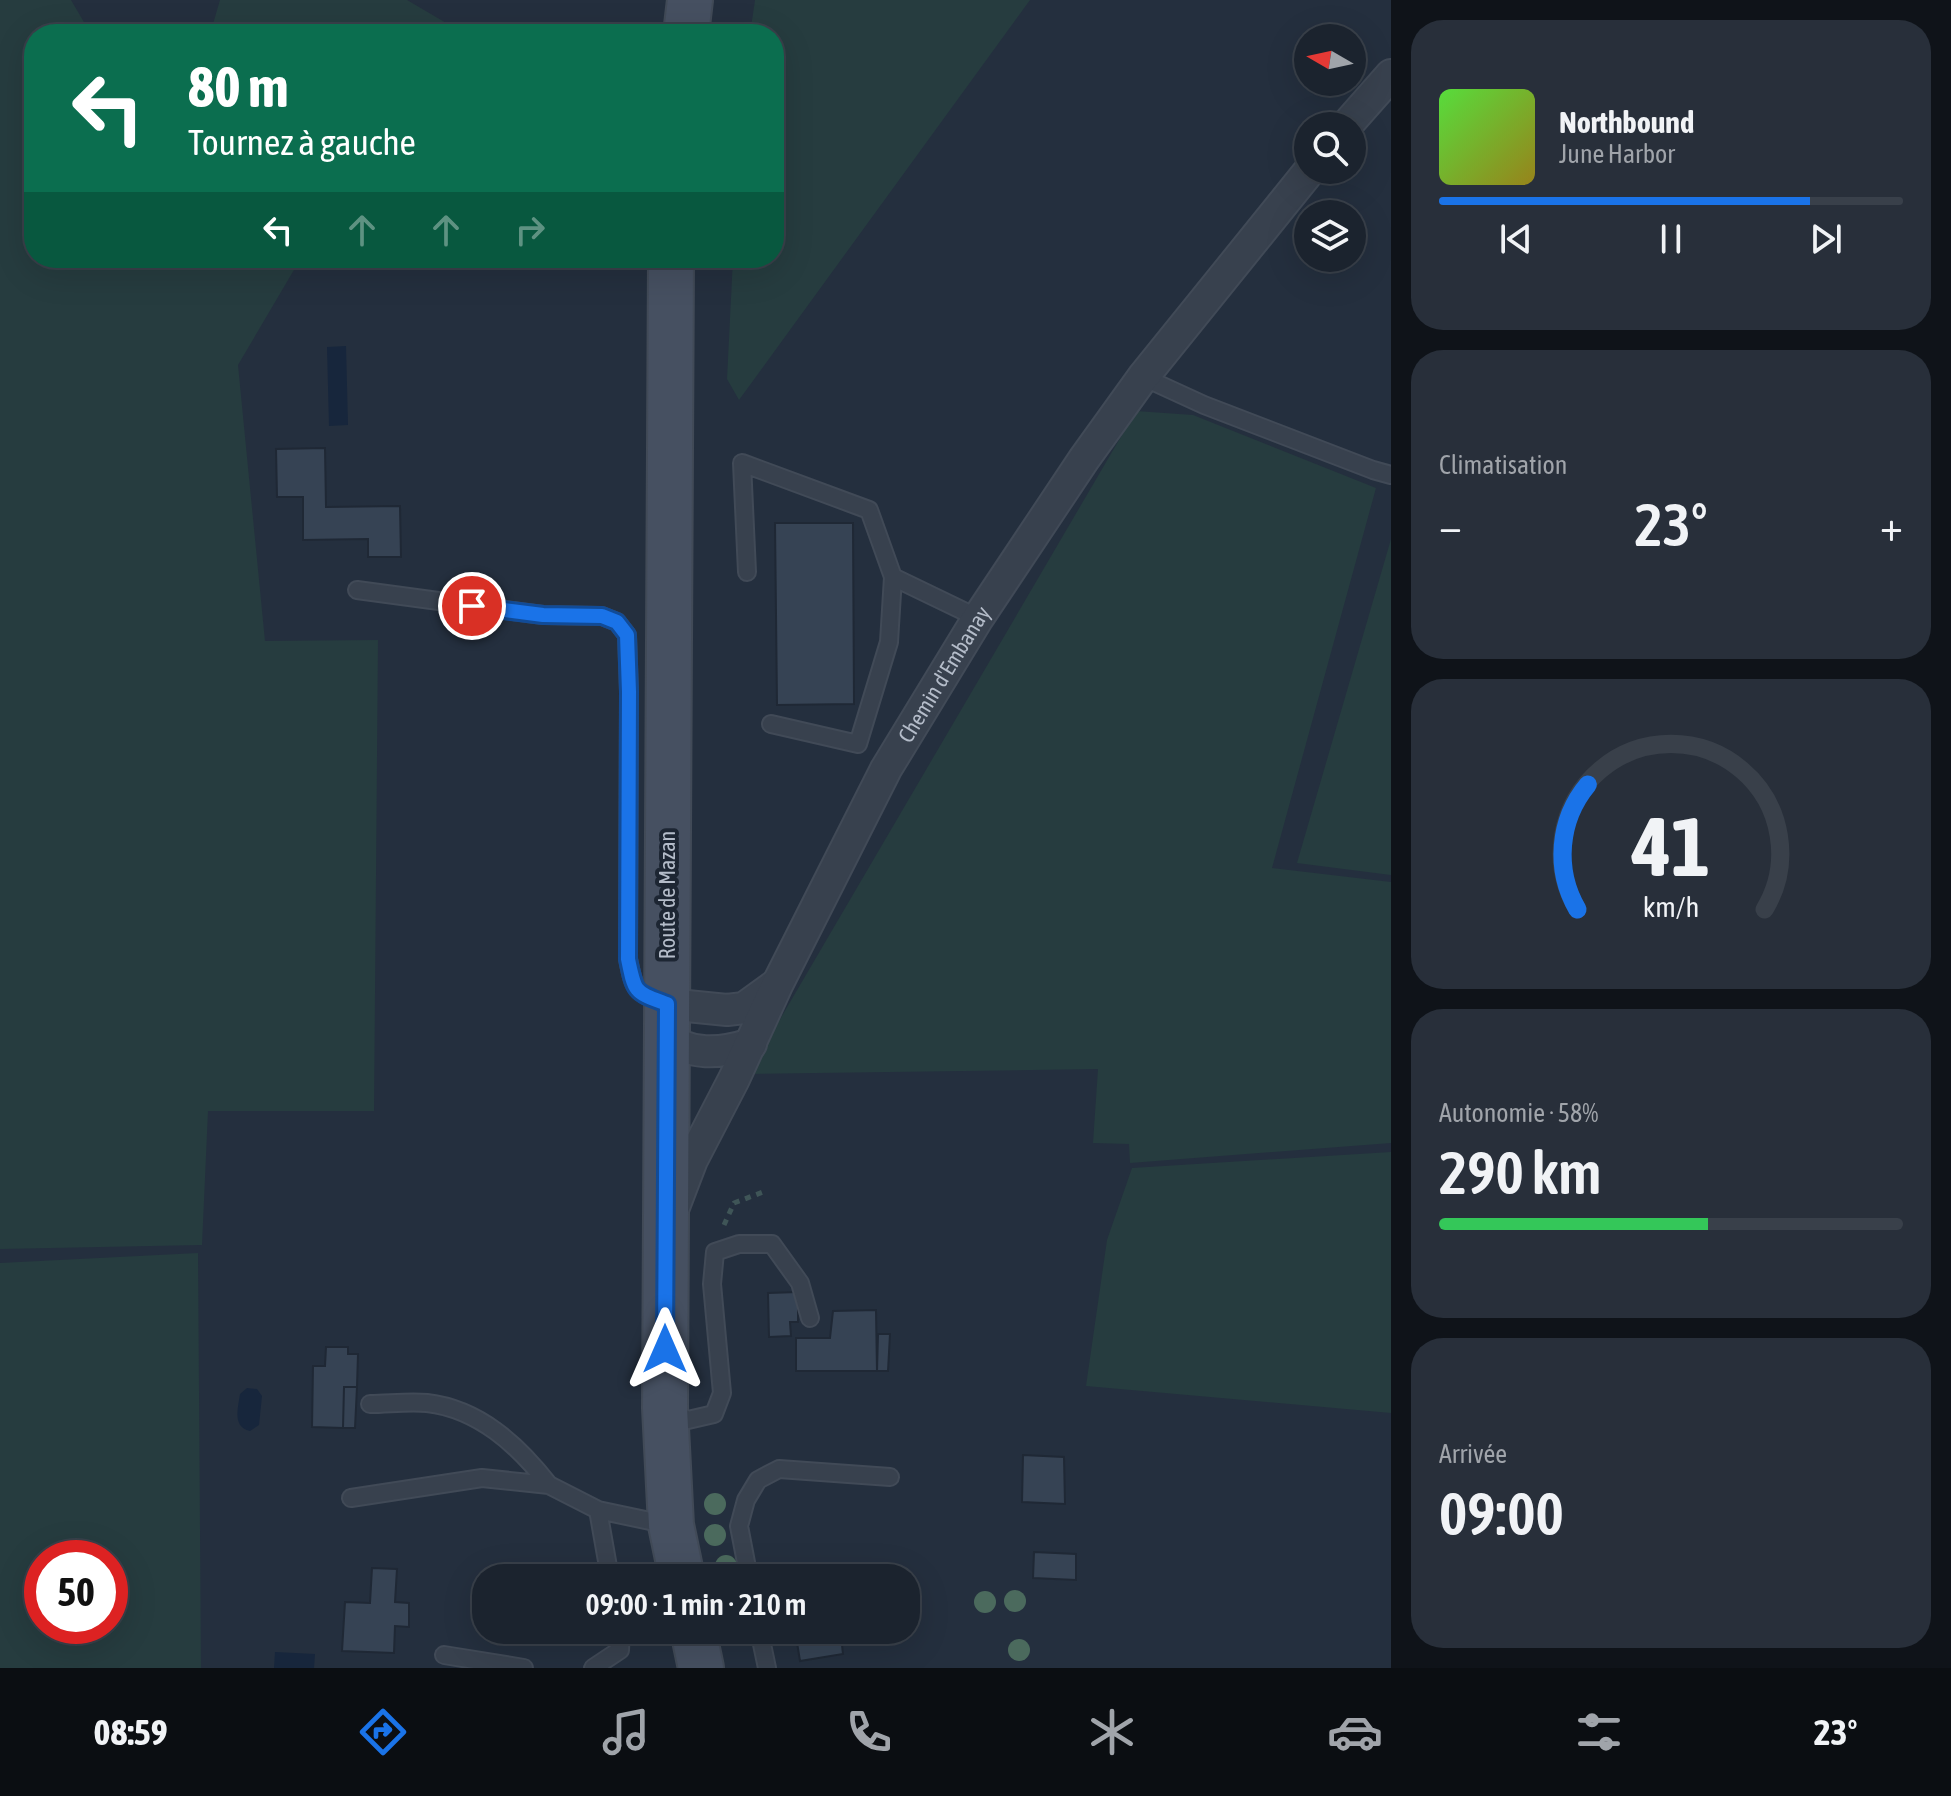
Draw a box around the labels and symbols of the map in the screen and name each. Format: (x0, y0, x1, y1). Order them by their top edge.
north arrow (1294, 24, 1366, 96)
pin (438, 572, 506, 640)
street label: Chemin d'Embanay (892, 601, 995, 747)
street label: Route de Mazan (654, 831, 680, 959)
position arrow (623, 1307, 707, 1391)
speed limit sign: 50 (24, 1540, 128, 1644)

